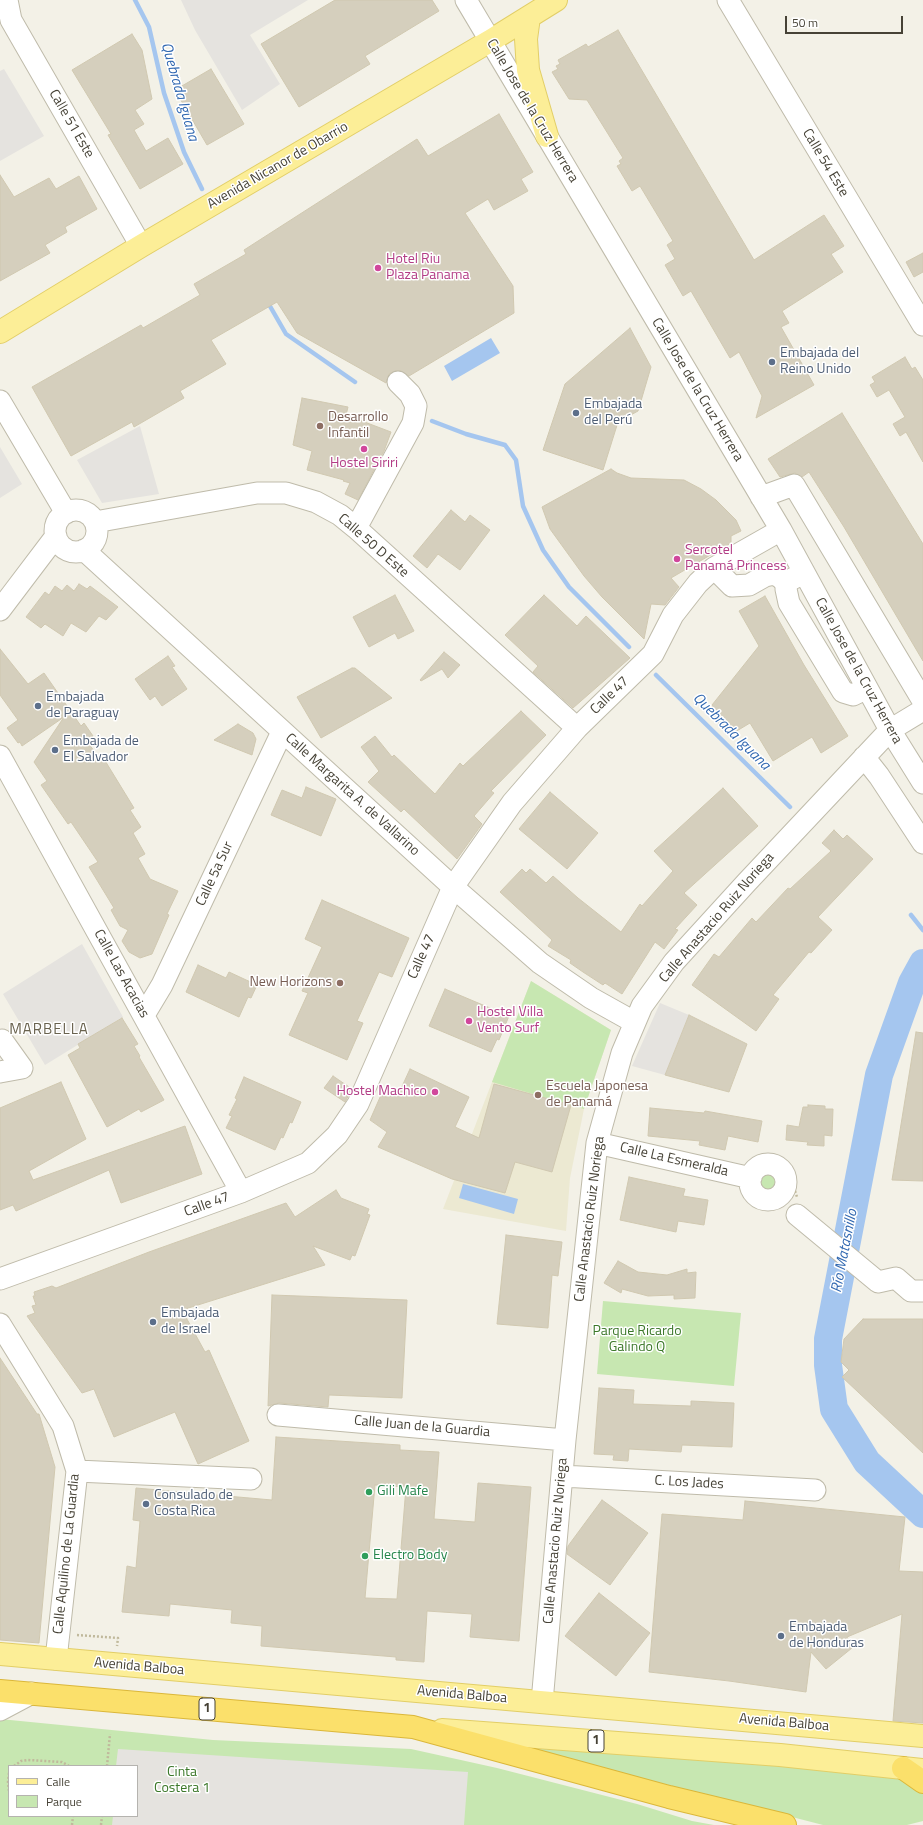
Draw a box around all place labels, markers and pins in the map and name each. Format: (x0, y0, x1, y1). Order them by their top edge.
place label: Hotel Riu Plaza Panama (386, 252, 470, 284)
marker: Hotel Riu Plaza Panama (373, 263, 383, 273)
place label: Embajada del Reino Unido (780, 346, 859, 378)
marker: Embajada del Reino Unido (767, 357, 777, 367)
place label: Embajada del Perú (584, 397, 642, 430)
marker: Embajada del Perú (571, 408, 581, 418)
place label: Desarrollo Infantil (328, 410, 388, 442)
marker: Desarrollo Infantil (315, 421, 325, 431)
marker: Hostel Siriri (359, 444, 369, 454)
place label: Hostel Siriri (330, 456, 398, 472)
place label: Sercotel Panamá Princess (685, 543, 786, 576)
marker: Sercotel Panamá Princess (672, 554, 682, 564)
place label: Embajada de Paraguay (46, 690, 119, 722)
marker: Embajada de Paraguay (33, 701, 43, 711)
place label: Embajada de El Salvador (63, 734, 139, 766)
marker: Embajada de El Salvador (50, 745, 60, 755)
place label: New Horizons (249, 975, 332, 991)
marker: New Horizons (335, 978, 345, 988)
place label: Hostel Villa Vento Surf (477, 1005, 543, 1038)
marker: Hostel Villa Vento Surf (464, 1016, 474, 1026)
place label: Escuela Japonesa de Panamá (546, 1079, 648, 1112)
place label: Hostel Machico (337, 1084, 427, 1100)
marker: Hostel Machico (430, 1087, 440, 1097)
marker: Escuela Japonesa de Panamá (533, 1090, 543, 1100)
place label: Embajada de Israel (161, 1306, 219, 1338)
marker: Embajada de Israel (148, 1317, 158, 1327)
place label: Gili Mafe (377, 1484, 428, 1500)
marker: Gili Mafe (364, 1487, 374, 1497)
place label: Consulado de Costa Rica (154, 1488, 233, 1520)
marker: Consulado de Costa Rica (141, 1499, 151, 1509)
place label: Electro Body (373, 1548, 447, 1564)
marker: Electro Body (360, 1551, 370, 1561)
place label: Embajada de Honduras (789, 1620, 864, 1652)
marker: Embajada de Honduras (776, 1631, 786, 1641)

